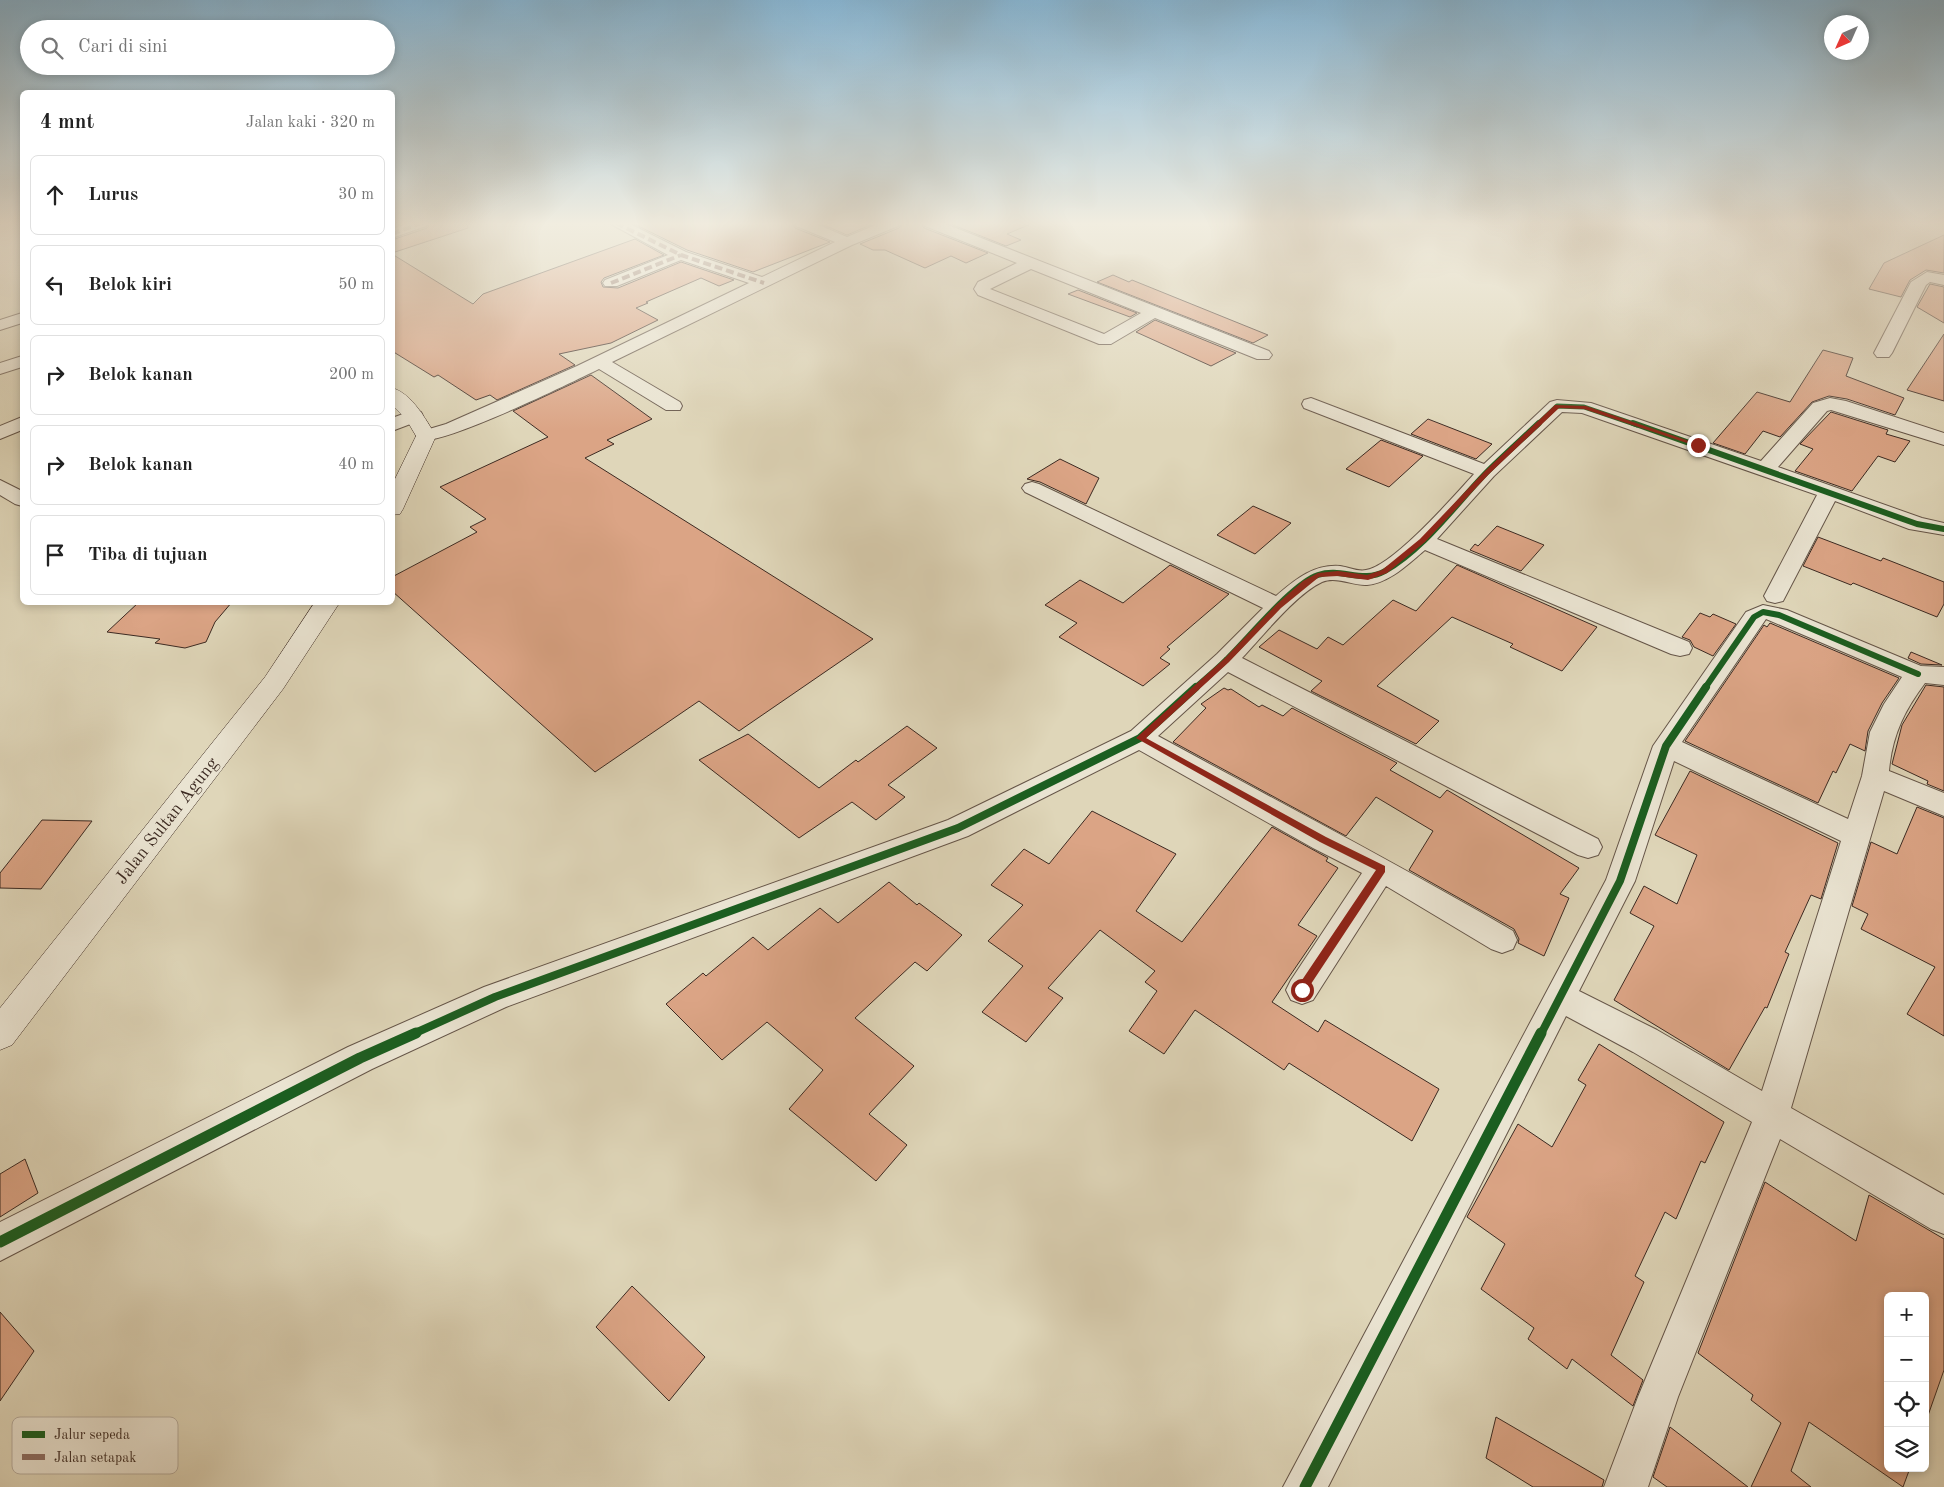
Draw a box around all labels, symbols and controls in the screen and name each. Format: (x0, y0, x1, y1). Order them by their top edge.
north arrow (1824, 15, 1869, 60)
search box (20, 20, 395, 75)
icon: search (38, 34, 66, 62)
text: Cari di sini (78, 38, 168, 57)
text: 4 mnt (40, 112, 94, 133)
text: Jalan kaki · 320 m (246, 115, 375, 131)
icon: ahead (41, 181, 69, 209)
text: Lurus (88, 186, 138, 205)
text: 30 m (338, 187, 374, 203)
icon: left (41, 271, 69, 299)
text: Belok kiri (88, 276, 172, 295)
text: 50 m (338, 277, 374, 293)
icon: right (41, 361, 69, 389)
text: Belok kanan (88, 366, 193, 385)
text: 200 m (329, 367, 374, 383)
route end (1687, 434, 1710, 457)
icon: right (41, 451, 69, 479)
text: Belok kanan (88, 456, 193, 475)
text: 40 m (338, 457, 374, 473)
icon: arrive (41, 541, 69, 569)
text: Tiba di tujuan (88, 546, 208, 565)
street label: Jalan Sultan Agung (112, 754, 222, 888)
route start (1291, 979, 1314, 1002)
map controls (1884, 1292, 1929, 1472)
button: + (1884, 1292, 1929, 1337)
button: − (1884, 1337, 1929, 1382)
button: locate (1884, 1382, 1929, 1427)
legend (12, 1417, 178, 1474)
button: layers (1884, 1427, 1929, 1472)
text: Jalur sepeda (54, 1428, 130, 1442)
text: Jalan setapak (54, 1451, 136, 1465)

